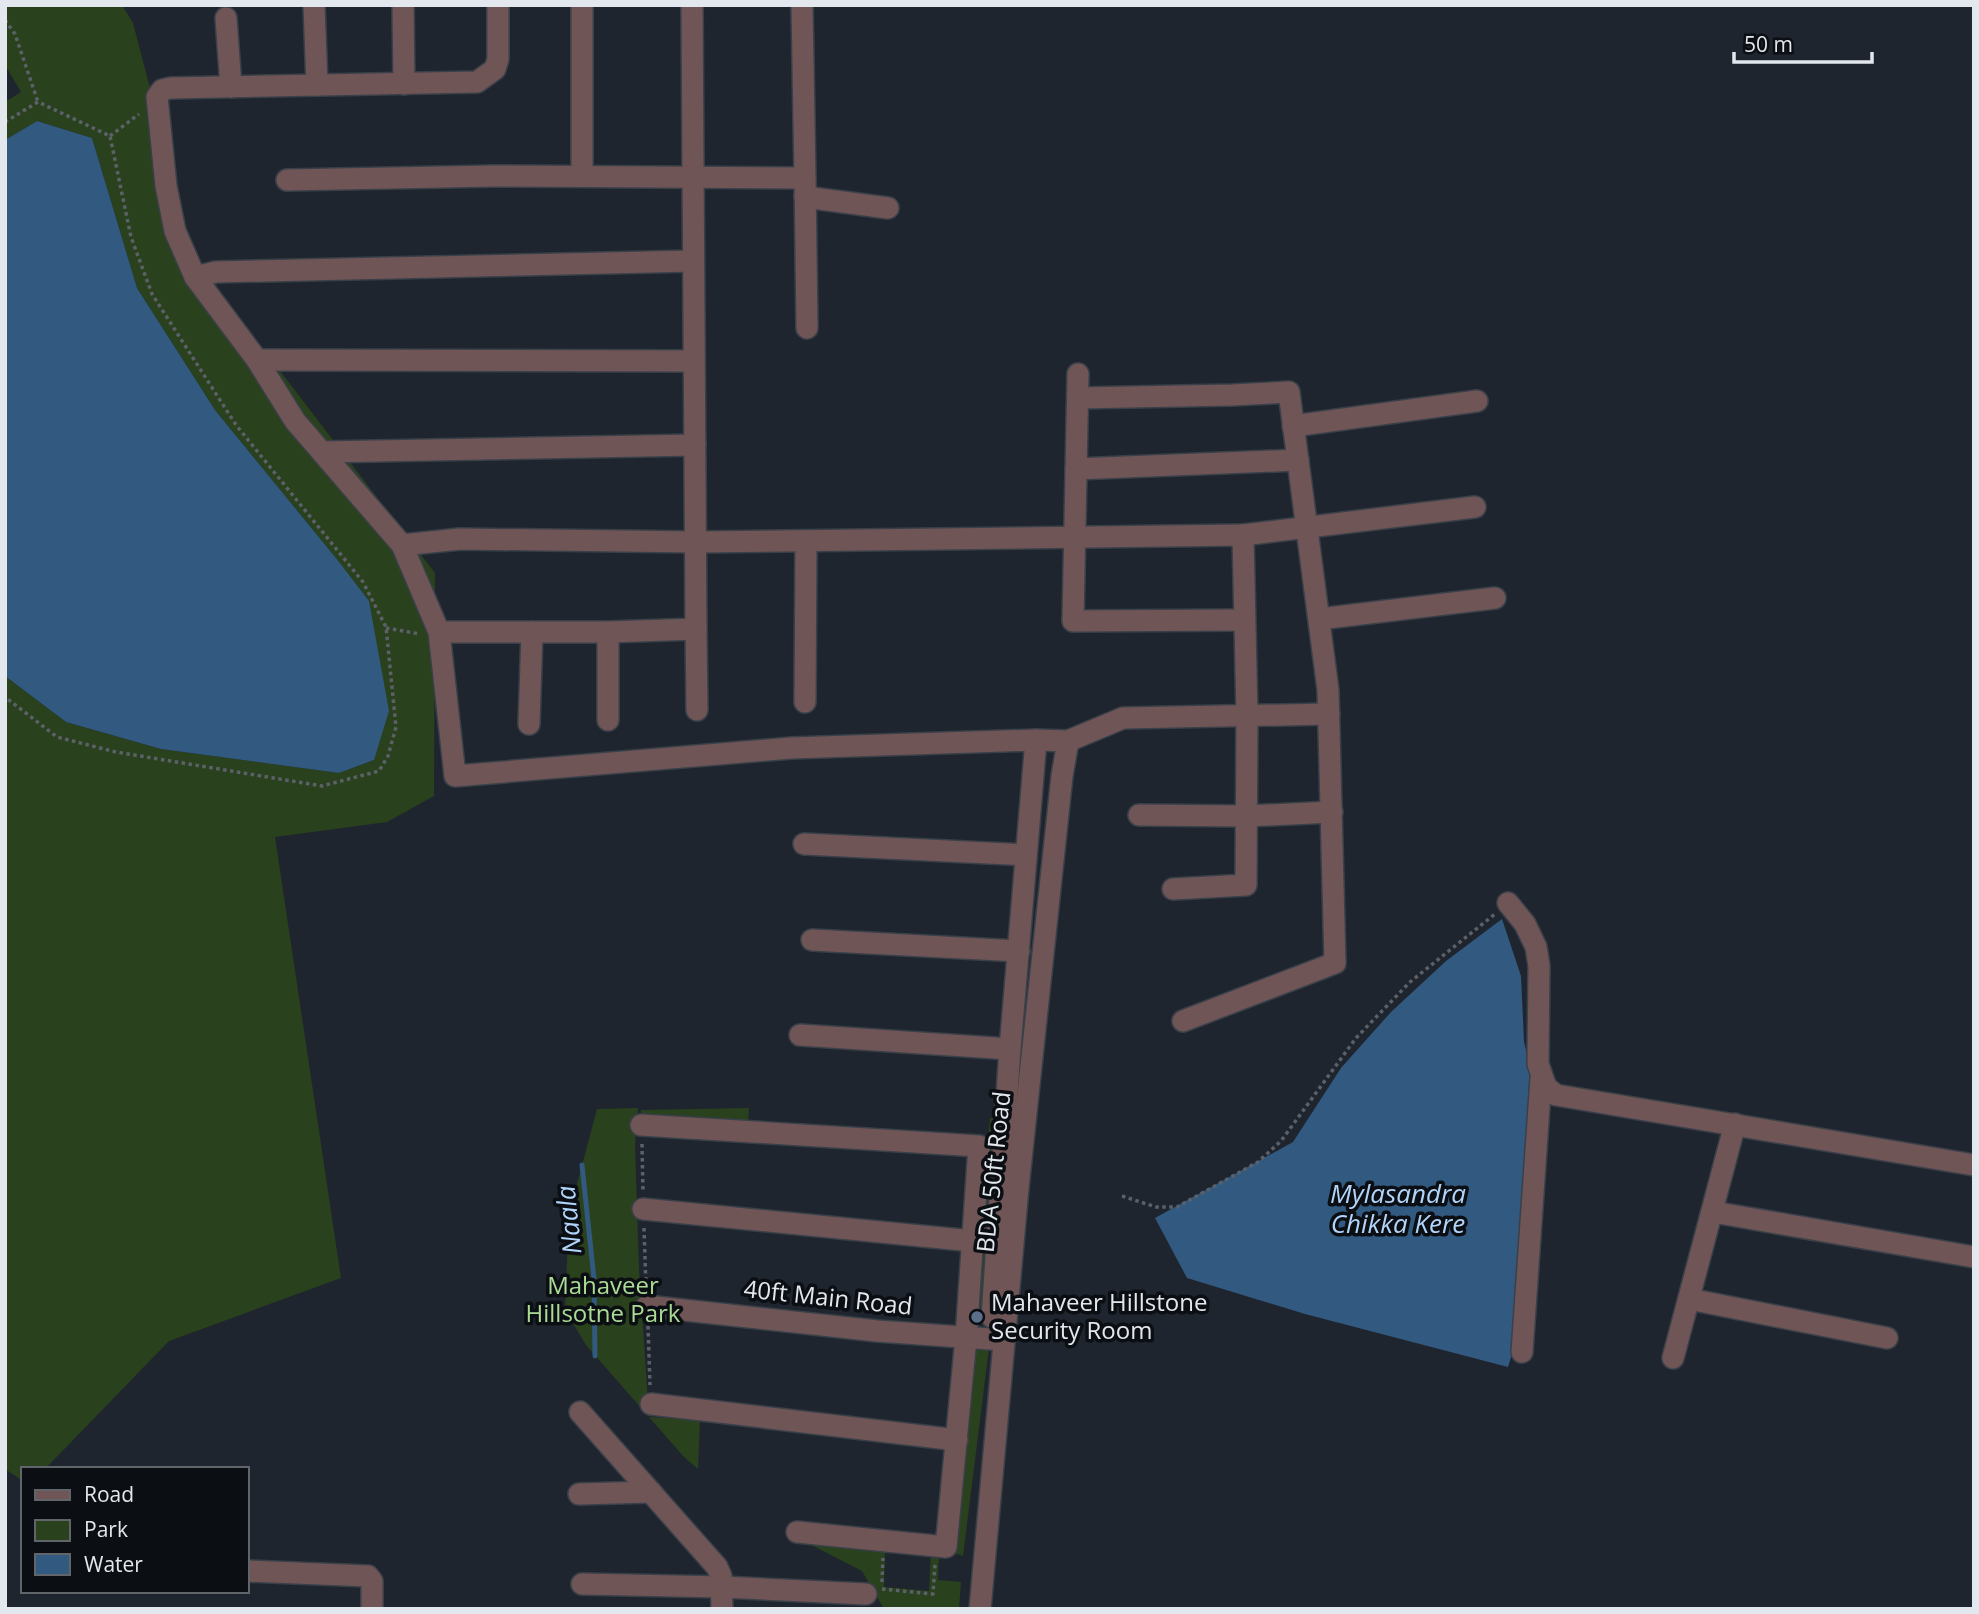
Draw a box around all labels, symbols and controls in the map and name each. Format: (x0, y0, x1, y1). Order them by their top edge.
scale bar (1734, 21, 1872, 65)
text: 50 m (1744, 30, 1793, 58)
street label: BDA 50ft Road (968, 1090, 1017, 1254)
water label: Mylasandra Chikka Kere (1330, 1175, 1466, 1241)
water label: Naala (546, 1184, 590, 1256)
park label: Mahaveer Hillsotne Park (526, 1268, 681, 1329)
street label: 40ft Main Road (742, 1271, 914, 1322)
place label: Mahaveer Hillstone Security Room (991, 1285, 1207, 1346)
marker: Mahaveer Hillstone Security Room (969, 1309, 985, 1325)
legend (21, 1467, 248, 1593)
text: Road (84, 1480, 134, 1508)
text: Park (84, 1515, 128, 1543)
text: Water (84, 1550, 143, 1578)

